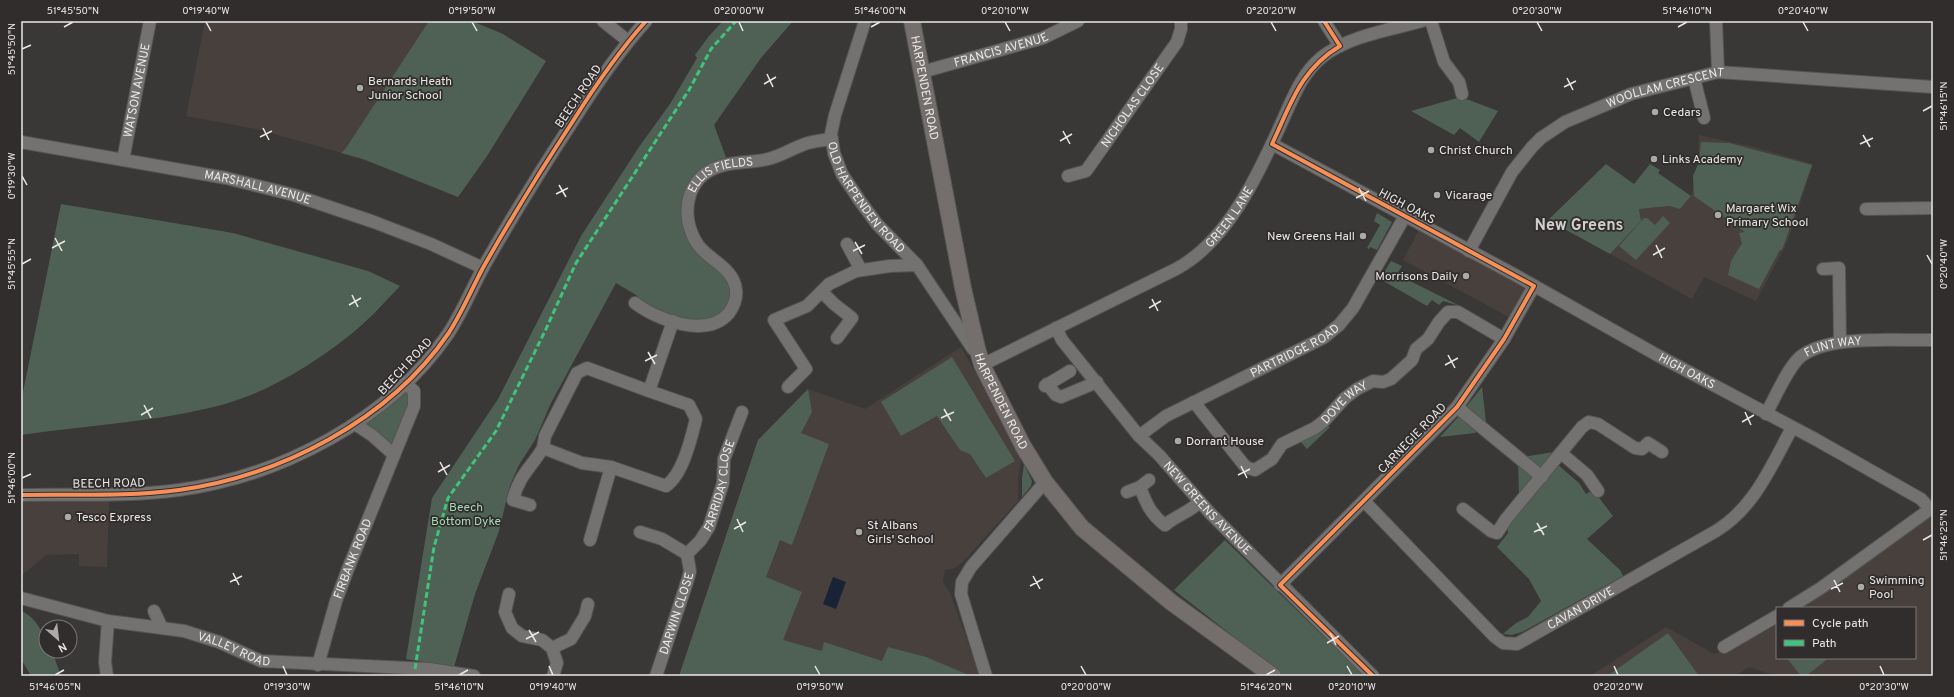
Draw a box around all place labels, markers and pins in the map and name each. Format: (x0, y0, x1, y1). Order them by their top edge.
place label: Bernards Heath Junior School (368, 74, 452, 104)
marker: Bernards Heath Junior School (355, 83, 365, 93)
place label: Cedars (1663, 105, 1701, 121)
marker: Cedars (1650, 107, 1660, 117)
place label: Christ Church (1439, 143, 1513, 159)
marker: Christ Church (1426, 145, 1436, 155)
place label: Links Academy (1662, 152, 1743, 168)
marker: Links Academy (1649, 154, 1659, 164)
place label: Vicarage (1445, 188, 1492, 204)
marker: Vicarage (1432, 190, 1442, 200)
place label: Margaret Wix Primary School (1726, 201, 1809, 231)
marker: Margaret Wix Primary School (1713, 210, 1723, 220)
place label: New Greens Hall (1267, 229, 1355, 245)
marker: New Greens Hall (1358, 231, 1368, 241)
place label: Morrisons Daily (1375, 269, 1458, 285)
marker: Morrisons Daily (1461, 271, 1471, 281)
place label: Dorrant House (1186, 434, 1264, 450)
marker: Dorrant House (1173, 436, 1183, 446)
place label: Tesco Express (76, 510, 152, 526)
marker: Tesco Express (63, 512, 73, 522)
place label: St Albans Girls' School (867, 518, 934, 548)
marker: St Albans Girls' School (854, 527, 864, 537)
place label: Swimming Pool (1869, 573, 1925, 603)
marker: Swimming Pool (1856, 582, 1866, 592)

